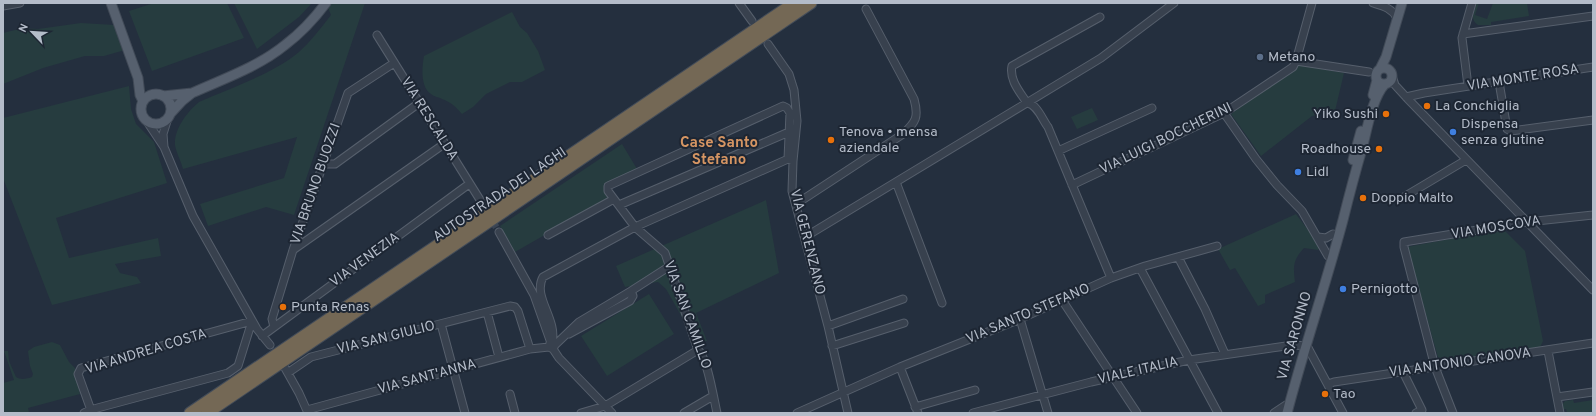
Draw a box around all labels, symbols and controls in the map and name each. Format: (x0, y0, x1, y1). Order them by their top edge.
north arrow (12, 12, 52, 52)
text: N (16, 22, 32, 35)
place label: Metano (1268, 49, 1315, 66)
marker: Metano (1255, 52, 1265, 62)
street label: VIA MONTE ROSA (1466, 61, 1580, 95)
street label: VIA RESCALDA (397, 74, 461, 164)
place label: La Conchiglia (1435, 98, 1519, 115)
street label: VIA LUIGI BOCCHERINI (1097, 99, 1235, 179)
marker: La Conchiglia (1422, 101, 1432, 111)
place label: Yiko Sushi (1313, 106, 1378, 123)
marker: Yiko Sushi (1381, 109, 1391, 119)
place label: Dispensa senza glutine (1461, 116, 1544, 149)
street label: VIA BRUNO BUOZZI (287, 121, 345, 247)
place label: Tenova • mensa aziendale (839, 124, 938, 157)
marker: Dispensa senza glutine (1448, 127, 1458, 137)
district label: Case Santo Stefano (680, 134, 758, 170)
marker: Tenova • mensa aziendale (826, 135, 836, 145)
place label: Roadhouse (1301, 141, 1371, 158)
street label: AUTOSTRADA DEI LAGHI (430, 144, 570, 246)
marker: Roadhouse (1374, 144, 1384, 154)
place label: Lidl (1306, 164, 1329, 181)
marker: Lidl (1293, 167, 1303, 177)
street label: VIA GERENZANO (786, 187, 828, 297)
place label: Doppio Malto (1371, 190, 1454, 207)
marker: Doppio Malto (1358, 193, 1368, 203)
street label: VIA MOSCOVA (1450, 213, 1542, 243)
street label: VIA VENEZIA (327, 229, 403, 291)
street label: VIA SAN CAMILLO (659, 258, 715, 372)
street label: VIA SANTO STEFANO (964, 280, 1092, 348)
place label: Pernigotto (1351, 281, 1418, 298)
marker: Pernigotto (1338, 284, 1348, 294)
street label: VIA SARONNO (1274, 290, 1316, 382)
place label: Punta Renas (291, 299, 370, 316)
marker: Punta Renas (278, 302, 288, 312)
street label: VIA SAN GIULIO (335, 318, 437, 358)
street label: VIA ANDREA COSTA (83, 325, 209, 379)
street label: VIA ANTONIO CANOVA (1388, 345, 1532, 381)
street label: VIALE ITALIA (1096, 353, 1180, 389)
street label: VIA SANT'ANNA (376, 356, 478, 398)
place label: Tao (1333, 386, 1356, 403)
marker: Tao (1320, 389, 1330, 399)

